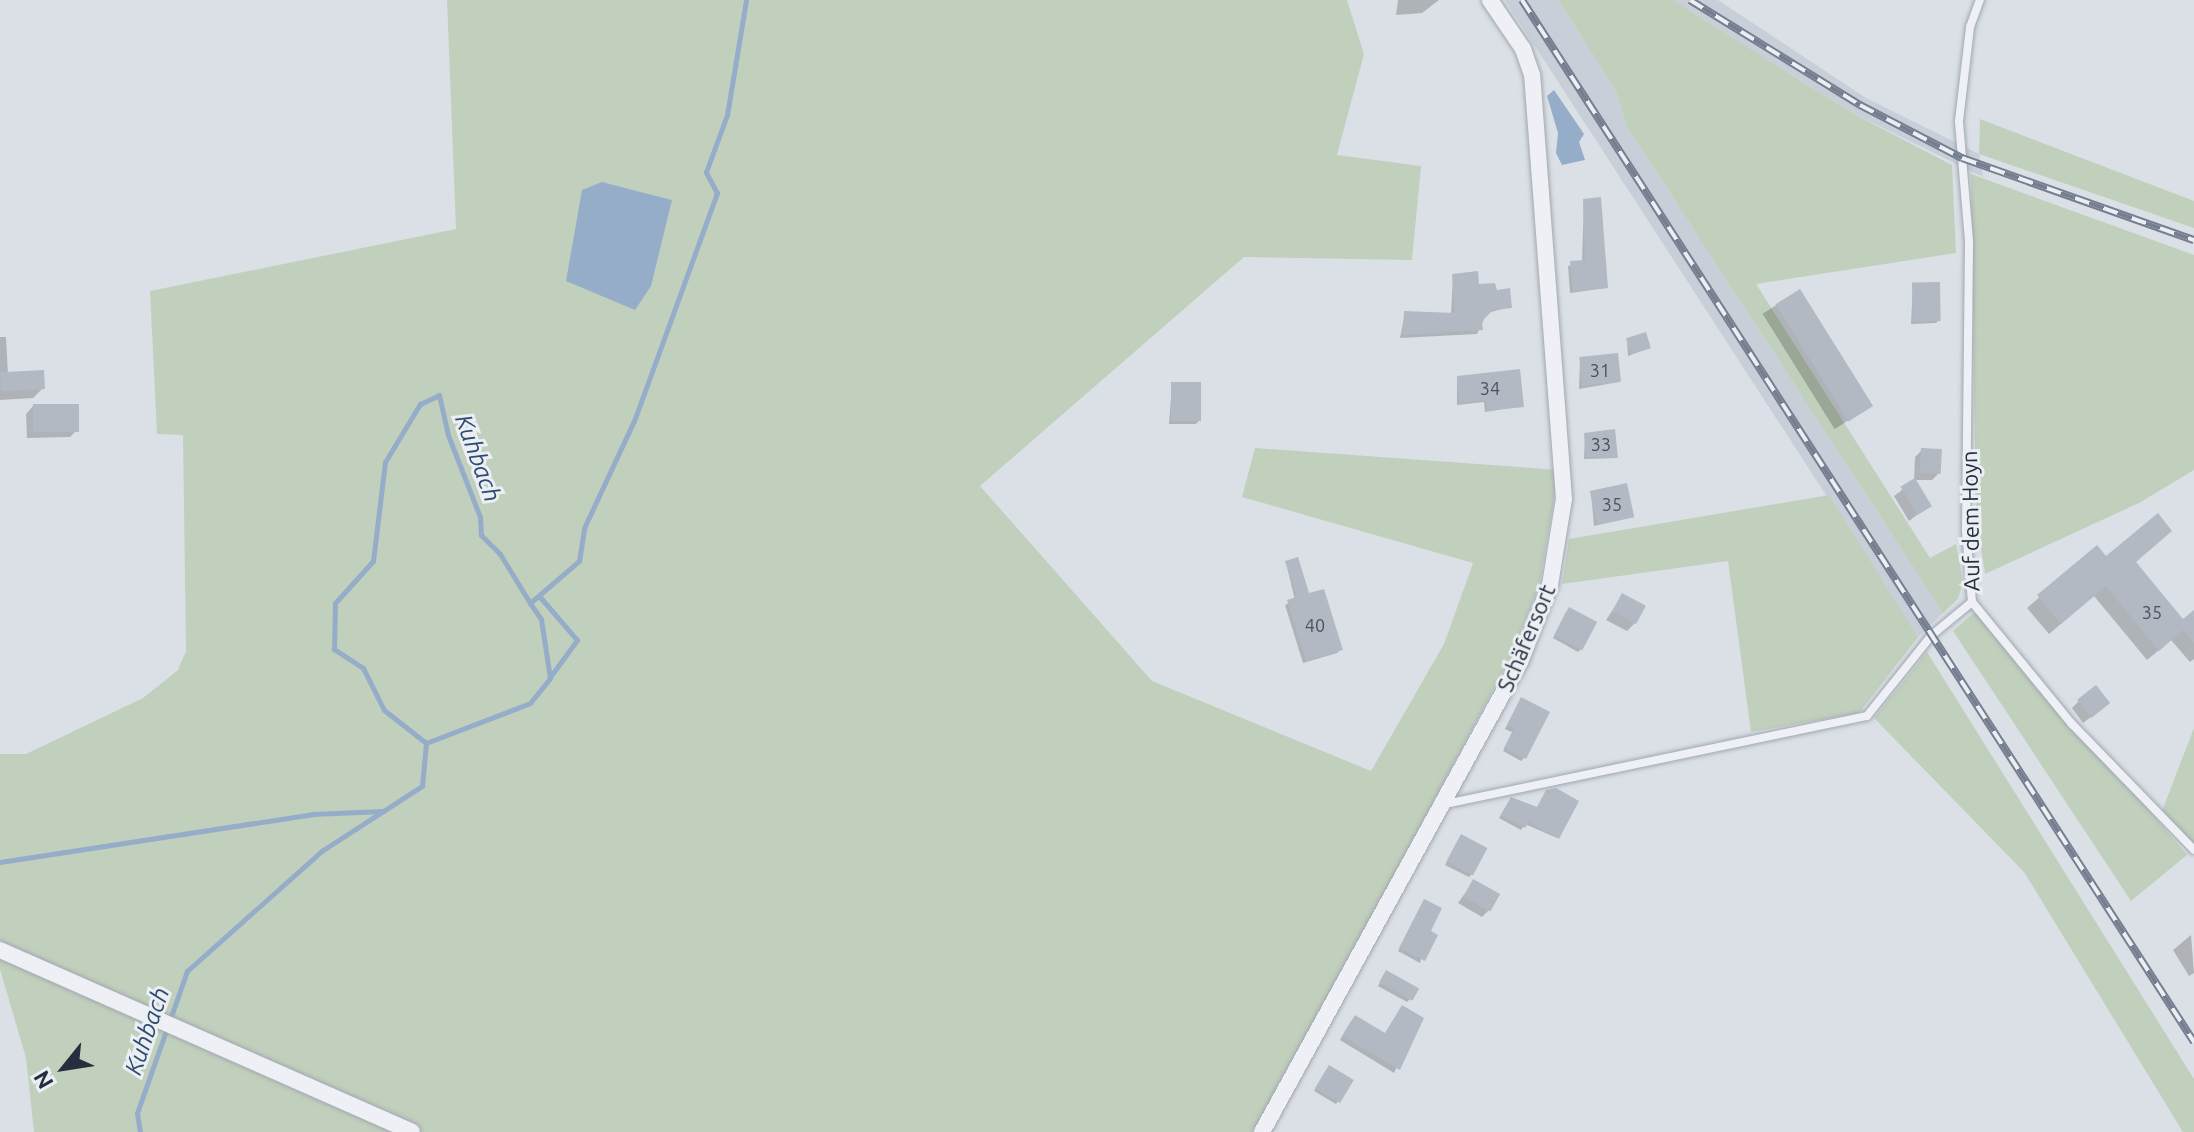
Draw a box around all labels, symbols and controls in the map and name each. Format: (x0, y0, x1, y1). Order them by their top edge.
house number: 31 (1590, 359, 1610, 381)
house number: 34 (1480, 377, 1500, 399)
water label: Kuhbach (449, 410, 507, 506)
house number: 33 (1591, 433, 1611, 455)
street label: Auf dem Hoyn (1956, 450, 1984, 592)
house number: 35 (1602, 493, 1622, 515)
street label: Schäfersort (1492, 580, 1560, 696)
house number: 35 (2142, 601, 2162, 623)
house number: 40 (1305, 614, 1325, 636)
water label: Kuhbach (119, 983, 175, 1079)
north arrow (24, 1028, 104, 1108)
text: N (28, 1067, 58, 1094)

